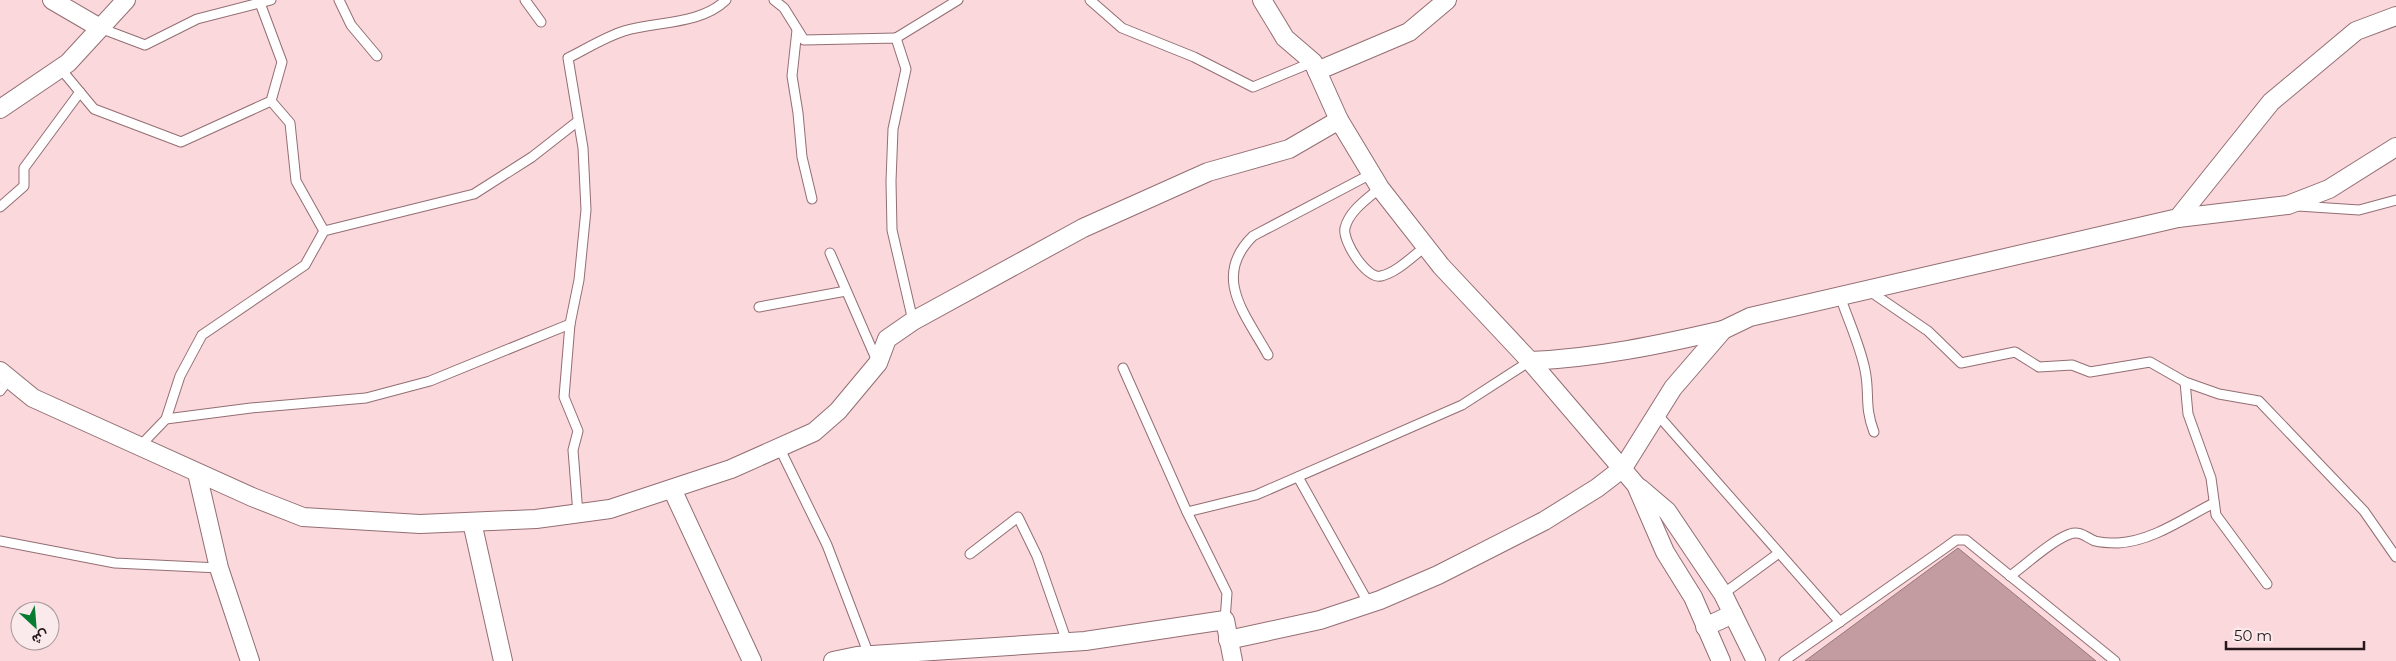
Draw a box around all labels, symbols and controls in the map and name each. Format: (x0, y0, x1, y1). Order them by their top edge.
north arrow (10, 601, 60, 651)
scale bar (2226, 618, 2364, 650)
text: ش (29, 626, 52, 650)
text: 50 m (2234, 626, 2272, 645)

